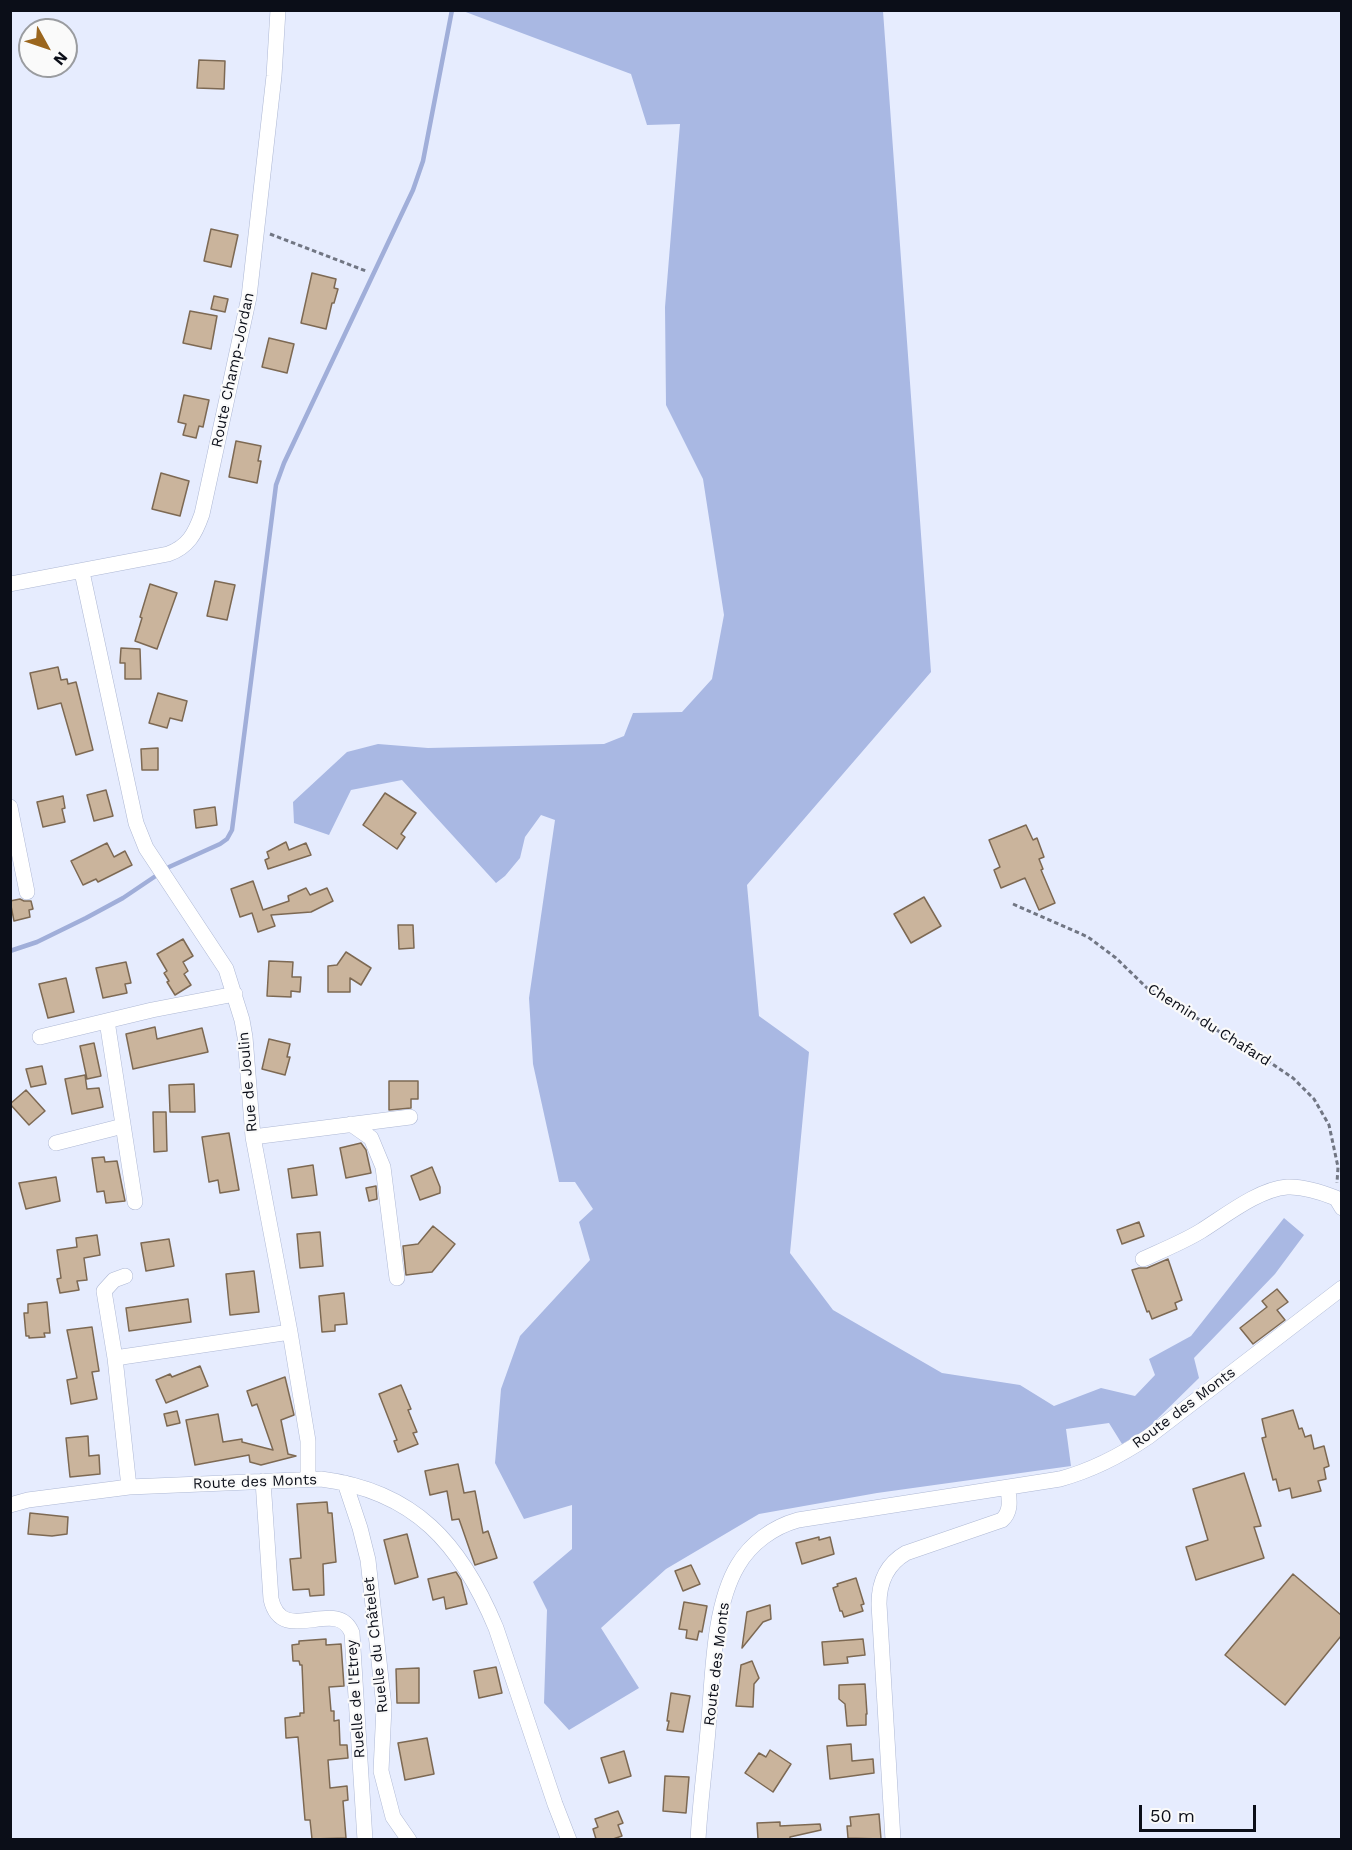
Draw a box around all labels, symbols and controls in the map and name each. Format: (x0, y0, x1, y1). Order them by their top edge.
north arrow (18, 18, 78, 78)
text: N (50, 48, 72, 69)
street label: Route Champ-Jordan (208, 291, 258, 449)
street label: Chemin du Chafard (1144, 980, 1274, 1070)
street label: Rue de Joulin (235, 1031, 261, 1133)
street label: Route des Monts (1129, 1363, 1239, 1453)
street label: Route des Monts (193, 1471, 317, 1493)
street label: Ruelle du Châtelet (360, 1576, 392, 1714)
street label: Route des Monts (701, 1601, 733, 1727)
street label: Ruelle de l'Etrey (343, 1639, 369, 1759)
scale bar (1142, 1793, 1259, 1831)
text: 50 m (1150, 1805, 1195, 1826)

